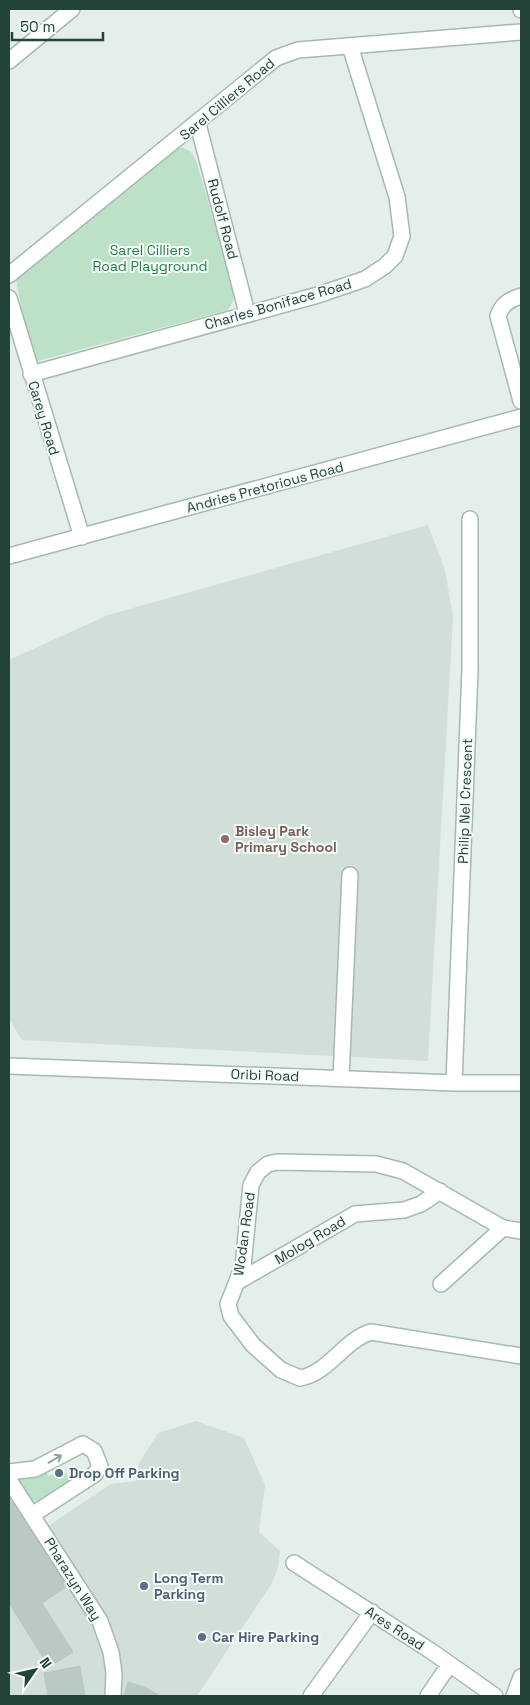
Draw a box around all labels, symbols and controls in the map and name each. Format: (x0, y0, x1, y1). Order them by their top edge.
scale bar (12, 10, 104, 42)
text: 50 m (20, 17, 55, 36)
street label: Sarel Cilliers Road (176, 54, 278, 144)
street label: Rudolf Road (204, 177, 242, 261)
park label: Sarel Cilliers Road Playground (92, 241, 208, 275)
street label: Charles Boniface Road (202, 274, 354, 334)
street label: Carey Road (24, 379, 64, 457)
street label: Andries Pretorious Road (184, 457, 346, 517)
street label: Philip Nel Crescent (454, 738, 476, 864)
place label: Bisley Park Primary School (235, 822, 337, 856)
marker: Bisley Park Primary School (219, 833, 231, 845)
street label: Oribi Road (230, 1065, 300, 1085)
street label: Wodan Road (229, 1191, 259, 1277)
street label: Molog Road (271, 1212, 349, 1268)
one-way arrow (47, 1454, 61, 1464)
place label: Drop Off Parking (69, 1464, 180, 1482)
marker: Drop Off Parking (53, 1467, 65, 1479)
street label: Pharazyn Way (40, 1534, 106, 1624)
place label: Long Term Parking (154, 1569, 223, 1603)
marker: Long Term Parking (138, 1580, 150, 1592)
street label: Ares Road (362, 1602, 428, 1654)
place label: Car Hire Parking (212, 1628, 319, 1646)
marker: Car Hire Parking (196, 1631, 208, 1643)
north arrow (10, 1645, 60, 1695)
text: N (36, 1654, 56, 1672)

